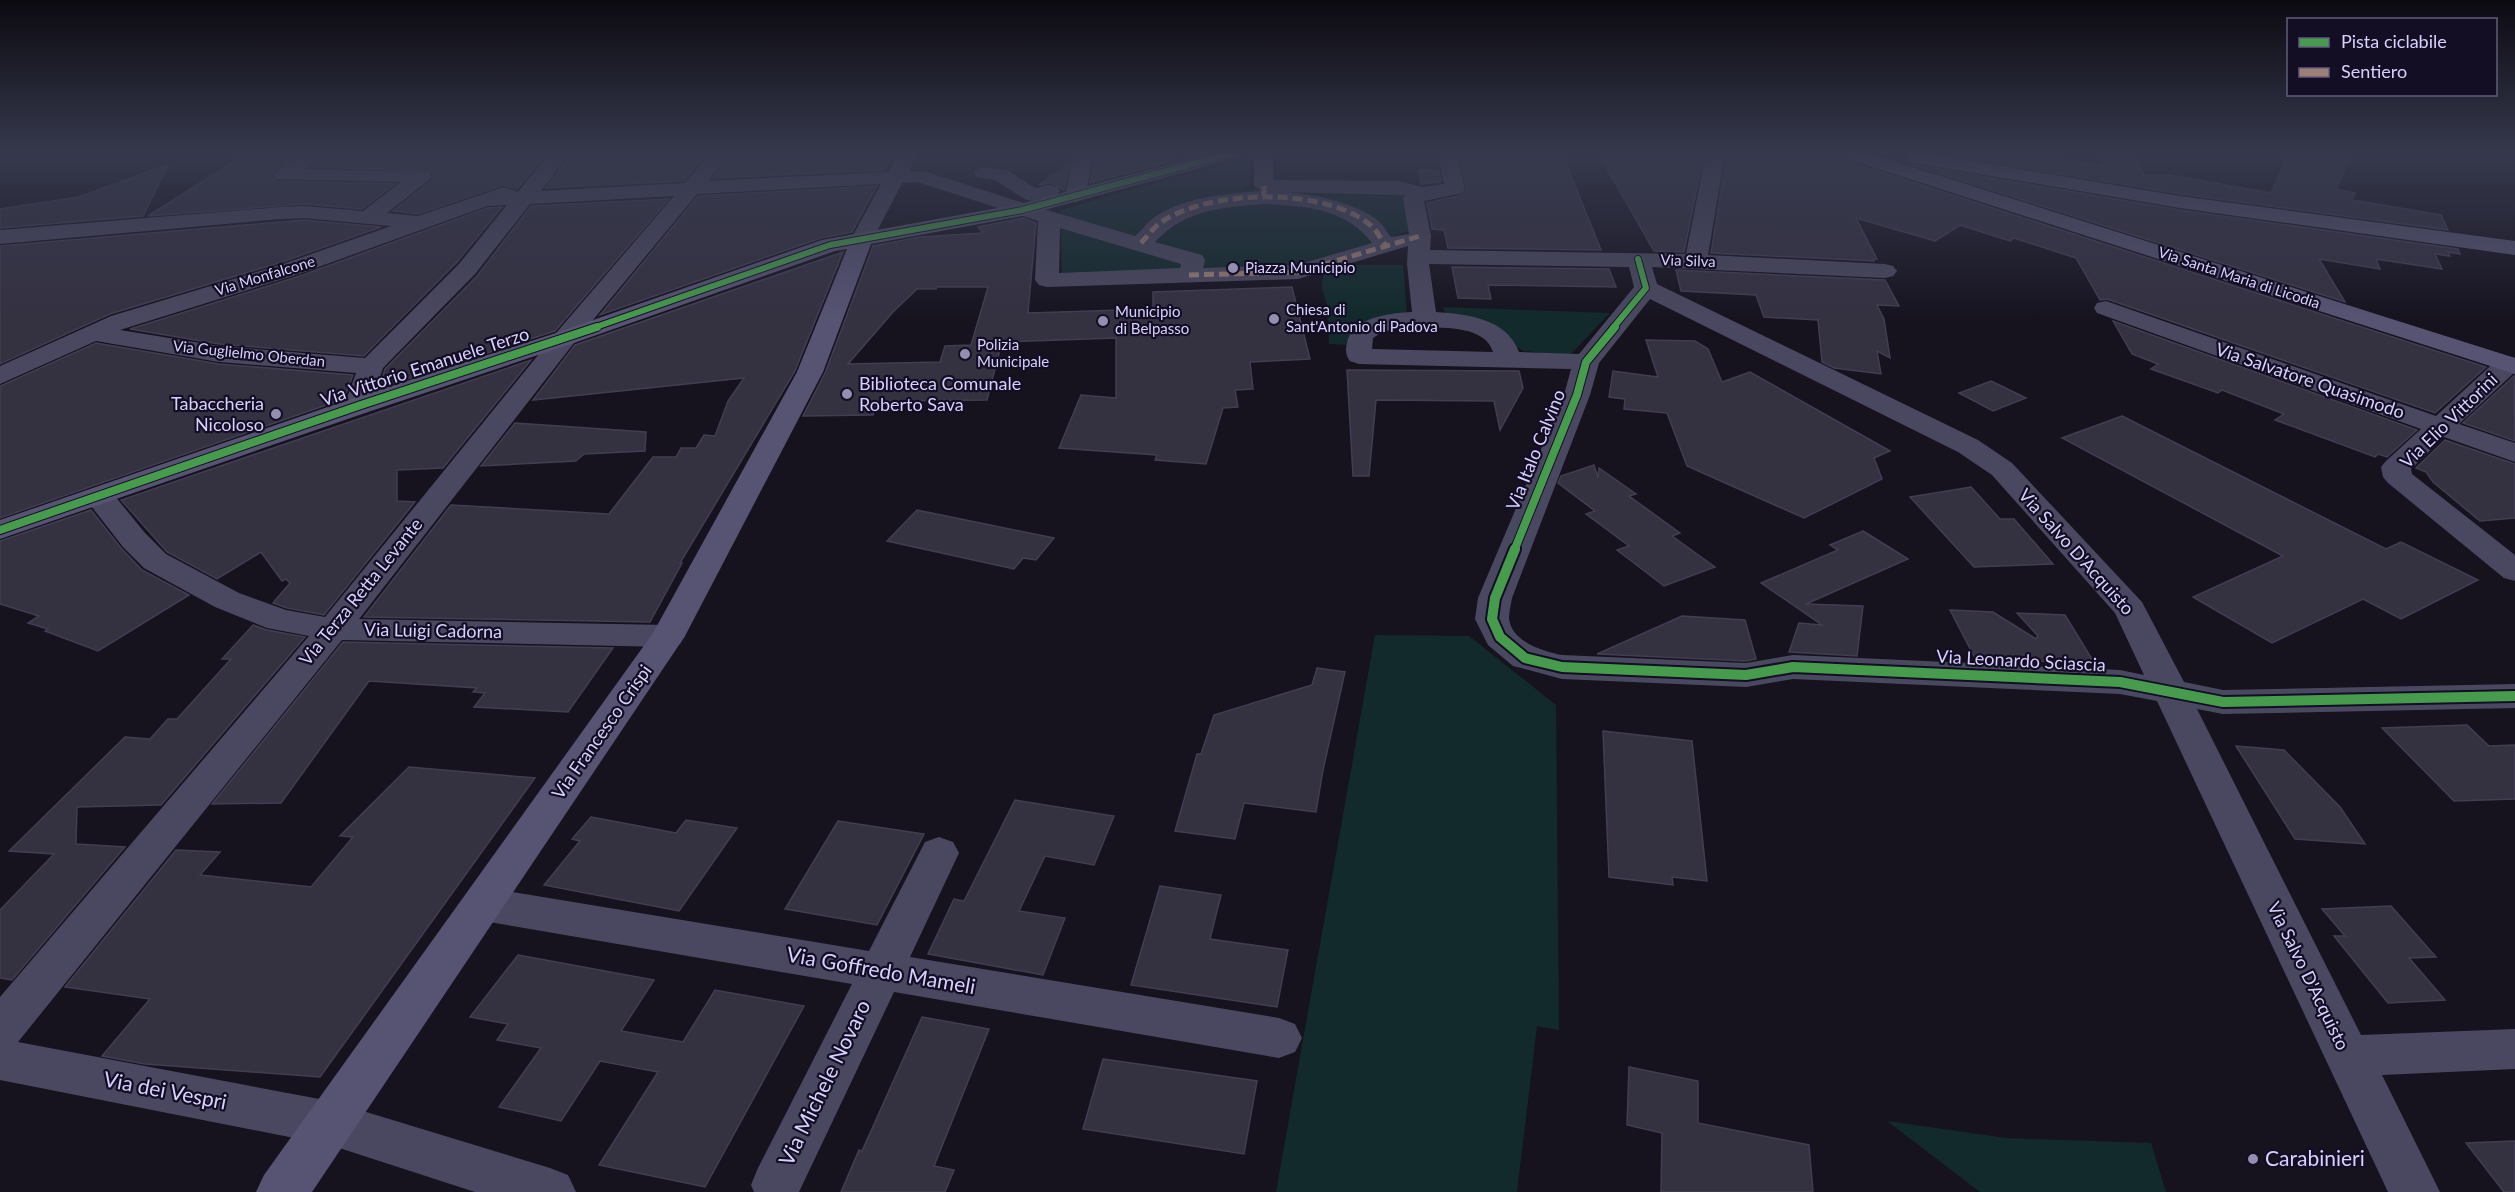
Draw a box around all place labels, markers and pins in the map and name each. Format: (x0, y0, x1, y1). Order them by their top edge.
place label: Piazza Municipio (1245, 258, 1355, 276)
marker: Piazza Municipio (1226, 261, 1240, 275)
place label: Chiesa di Sant'Antonio di Padova (1286, 300, 1438, 335)
place label: Municipio di Belpasso (1115, 302, 1189, 337)
marker: Chiesa di Sant'Antonio di Padova (1267, 312, 1281, 326)
marker: Municipio di Belpasso (1096, 314, 1110, 328)
place label: Polizia Municipale (977, 335, 1049, 370)
marker: Polizia Municipale (958, 347, 972, 361)
place label: Biblioteca Comunale Roberto Sava (859, 372, 1021, 415)
marker: Biblioteca Comunale Roberto Sava (840, 387, 854, 401)
place label: Tabaccheria Nicoloso (171, 392, 264, 435)
marker: Tabaccheria Nicoloso (269, 407, 283, 421)
place label: Carabinieri (2265, 1145, 2365, 1170)
marker: Carabinieri (2246, 1152, 2260, 1166)

